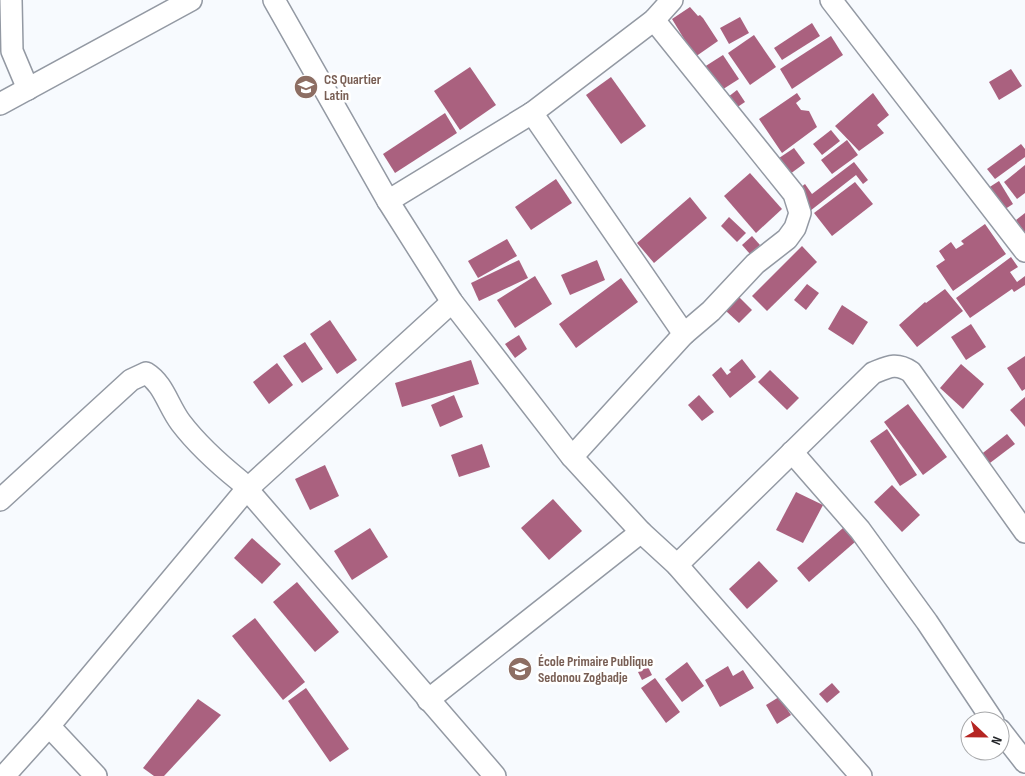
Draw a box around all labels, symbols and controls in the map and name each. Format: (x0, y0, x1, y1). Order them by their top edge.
place label: CS Quartier Latin (324, 71, 382, 104)
school or university icon: CS Quartier Latin (293, 74, 319, 100)
place label: École Primaire Publique Sedonou Zogbadje (538, 653, 653, 686)
school or university icon: École Primaire Publique Sedonou Zogbadje (507, 656, 533, 682)
north arrow (960, 711, 1010, 761)
text: N (987, 734, 1006, 747)

